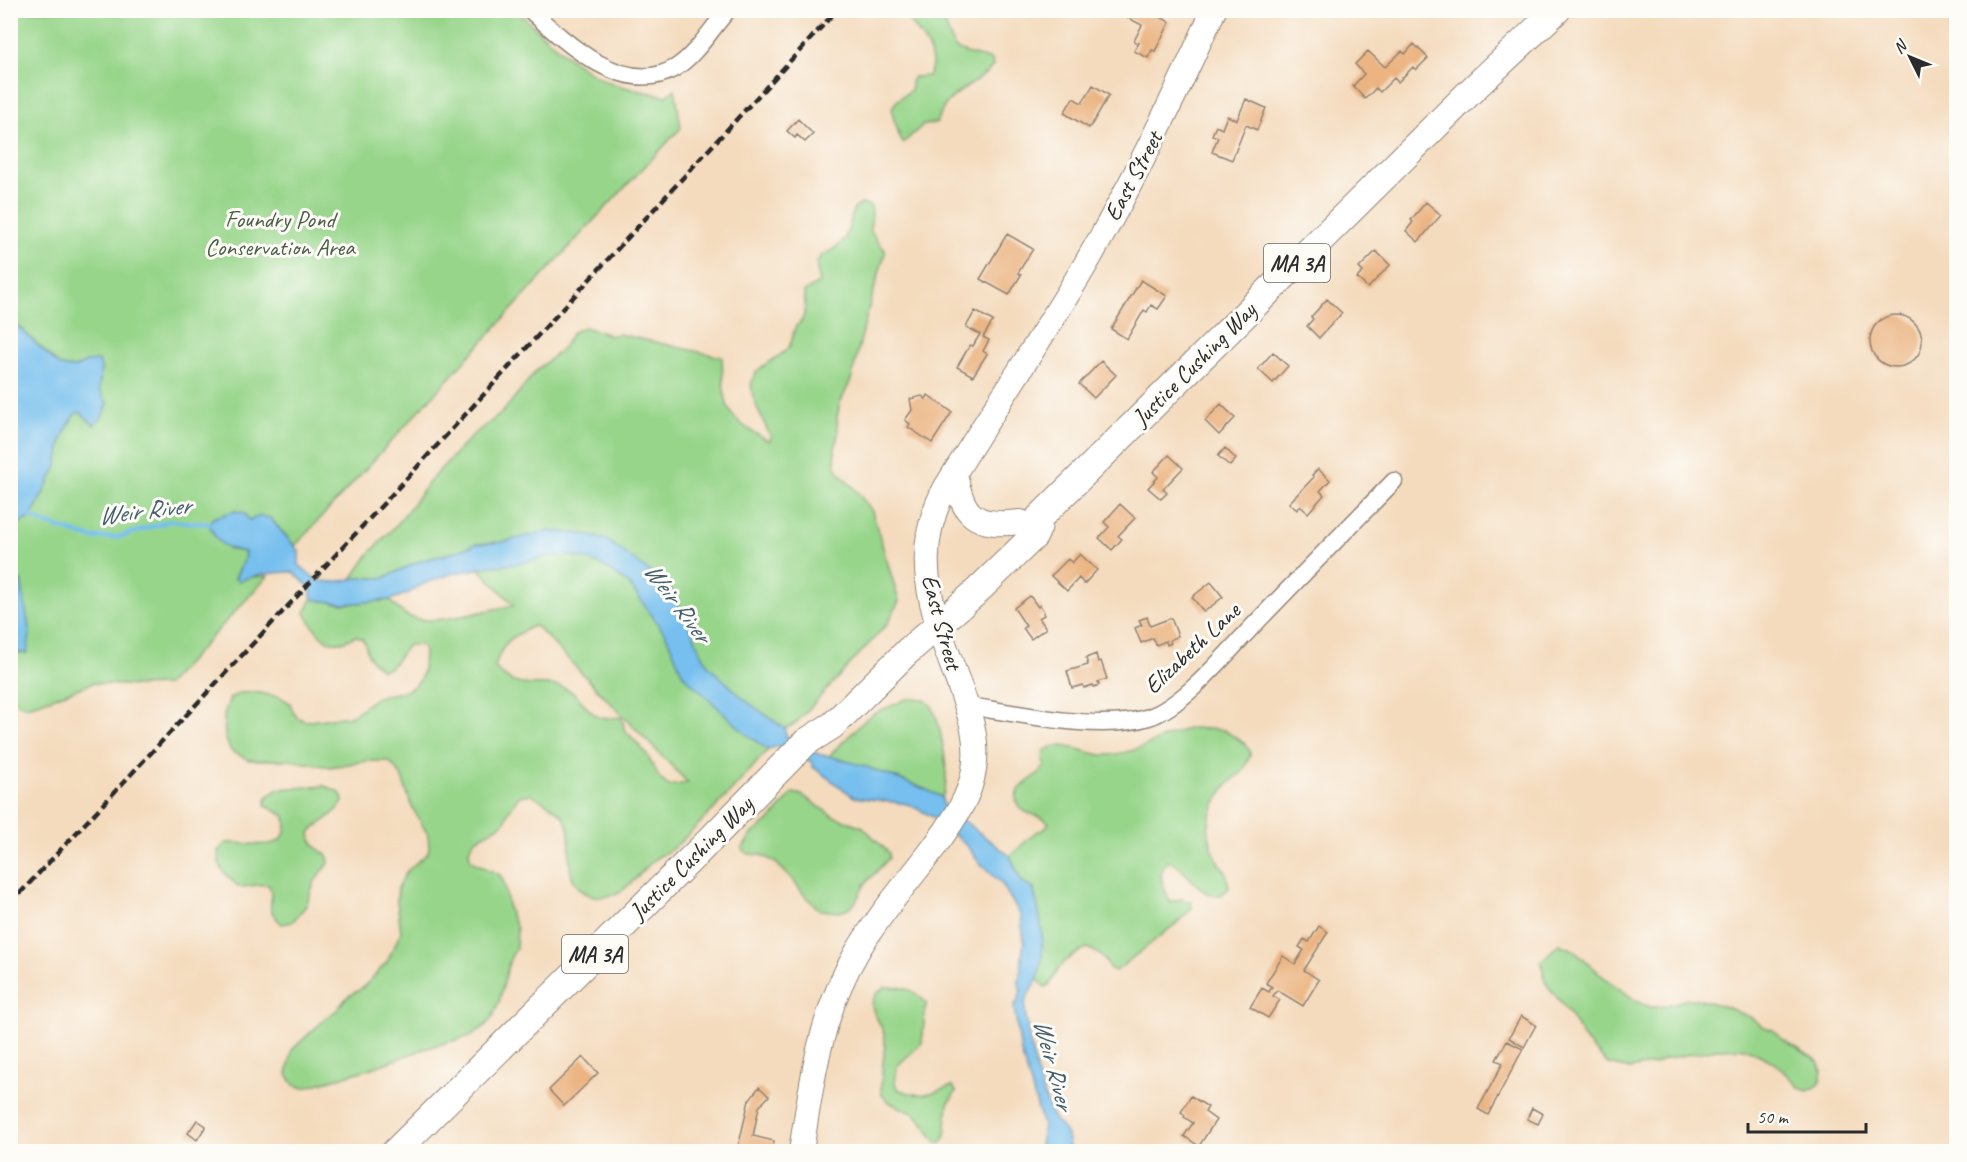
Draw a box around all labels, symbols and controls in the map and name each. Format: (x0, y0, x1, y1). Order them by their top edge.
north arrow (1880, 27, 1940, 87)
text: N (1889, 35, 1913, 58)
street label: East Street (1097, 124, 1170, 226)
park label: Foundry Pond Conservation Area (205, 204, 356, 262)
road number: MA 3A (1264, 244, 1330, 282)
street label: Justice Cushing Way (1125, 295, 1263, 433)
water label: Weir River (96, 488, 196, 532)
water label: Weir River (637, 556, 721, 653)
street label: East Street (915, 571, 970, 675)
street label: Elizabeth Lane (1138, 594, 1248, 700)
street label: Justice Cushing Way (622, 789, 760, 927)
road number: MA 3A (562, 935, 628, 973)
water label: Weir River (1026, 1015, 1083, 1117)
scale bar (1748, 1096, 1866, 1134)
text: 50 m (1757, 1106, 1790, 1128)

